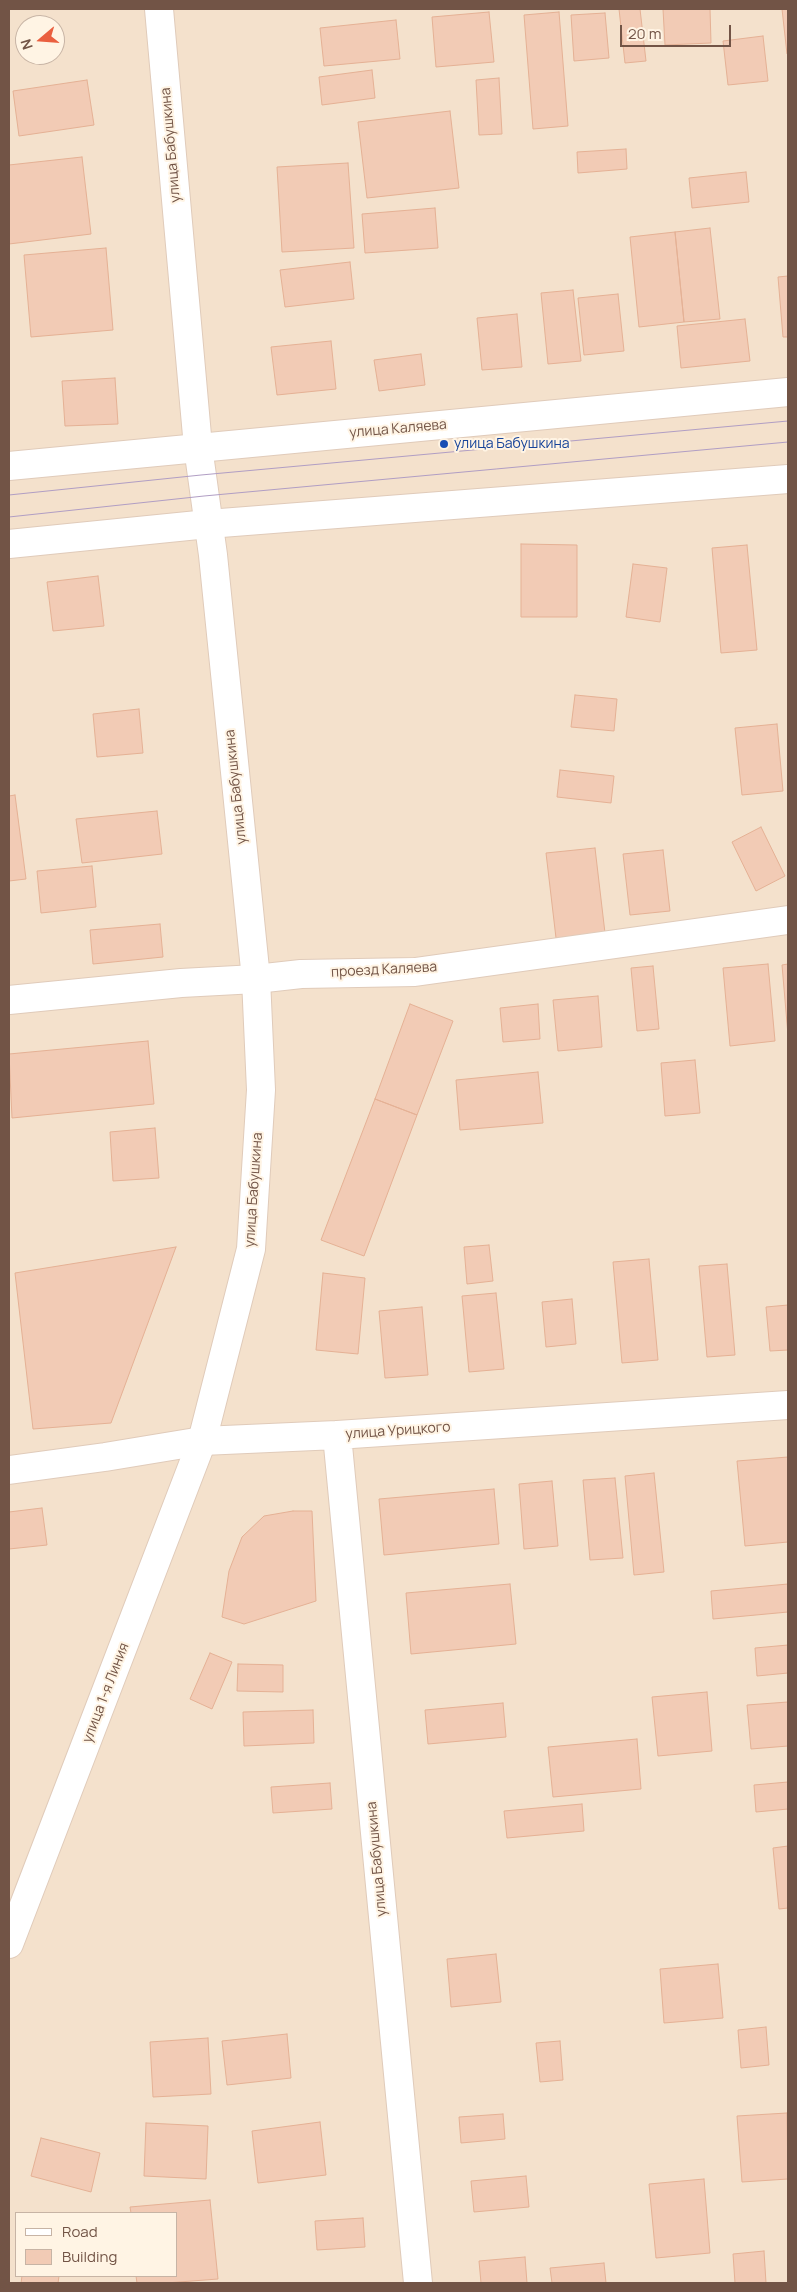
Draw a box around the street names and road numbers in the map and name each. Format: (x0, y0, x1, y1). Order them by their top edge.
street label: улица Бабушкина (158, 87, 184, 203)
street label: улица Каляева (349, 416, 447, 442)
street label: улица Бабушкина (222, 729, 250, 845)
street label: проезд Каляева (331, 959, 437, 981)
street label: улица Бабушкина (242, 1132, 266, 1248)
street label: улица Урицкого (345, 1419, 451, 1443)
street label: улица 1-я Линия (79, 1641, 133, 1745)
street label: улица Бабушкина (364, 1801, 390, 1917)

